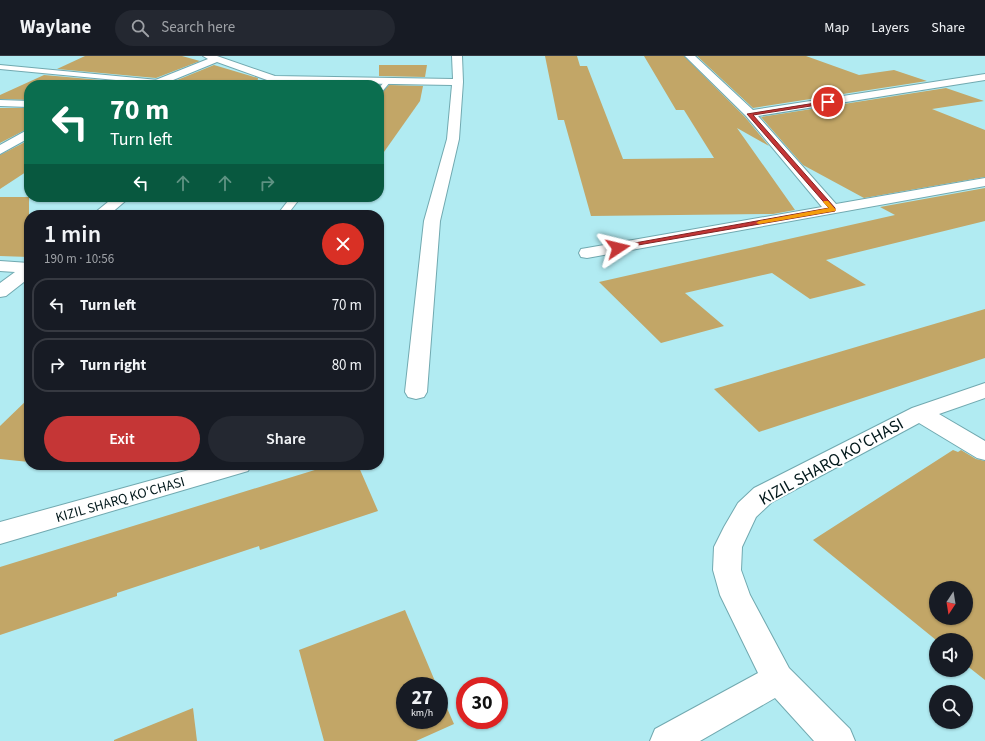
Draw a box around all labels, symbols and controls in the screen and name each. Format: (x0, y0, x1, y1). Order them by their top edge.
search box (115, 10, 395, 46)
text: Waylane (20, 14, 91, 41)
icon: search (129, 17, 151, 39)
text: Search here (161, 17, 235, 38)
text: Map (824, 18, 849, 38)
text: Layers (871, 18, 909, 38)
text: Share (931, 18, 965, 38)
pin (811, 85, 845, 119)
text: 70 m (110, 90, 169, 130)
icon: arrive (817, 91, 839, 113)
icon: left (44, 96, 96, 148)
text: Turn left (110, 127, 172, 152)
icon: left (130, 172, 152, 194)
icon: ahead (172, 172, 194, 194)
icon: ahead (214, 172, 236, 194)
icon: right (256, 172, 278, 194)
text: 1 min (44, 217, 101, 252)
button: close (322, 223, 364, 265)
position arrow (597, 227, 639, 269)
text: 190 m · 10:56 (44, 250, 114, 268)
icon: left (46, 294, 68, 316)
text: Turn left (80, 295, 136, 316)
text: 70 m (332, 295, 362, 316)
icon: right (46, 354, 68, 376)
text: Turn right (80, 355, 146, 376)
text: 80 m (332, 355, 362, 376)
street label: KIZIL SHARQ KO'CHASI (755, 412, 908, 512)
button: Exit (44, 416, 200, 462)
button: Share (208, 416, 364, 462)
street label: KIZIL SHARQ KO'CHASI (53, 472, 187, 528)
north arrow (929, 581, 973, 625)
map controls (929, 581, 973, 729)
button: sound (929, 633, 973, 677)
speed limit sign: 30 (456, 677, 508, 729)
text: 27 (411, 684, 433, 712)
button: search (929, 685, 973, 729)
text: km/h (411, 706, 433, 720)

